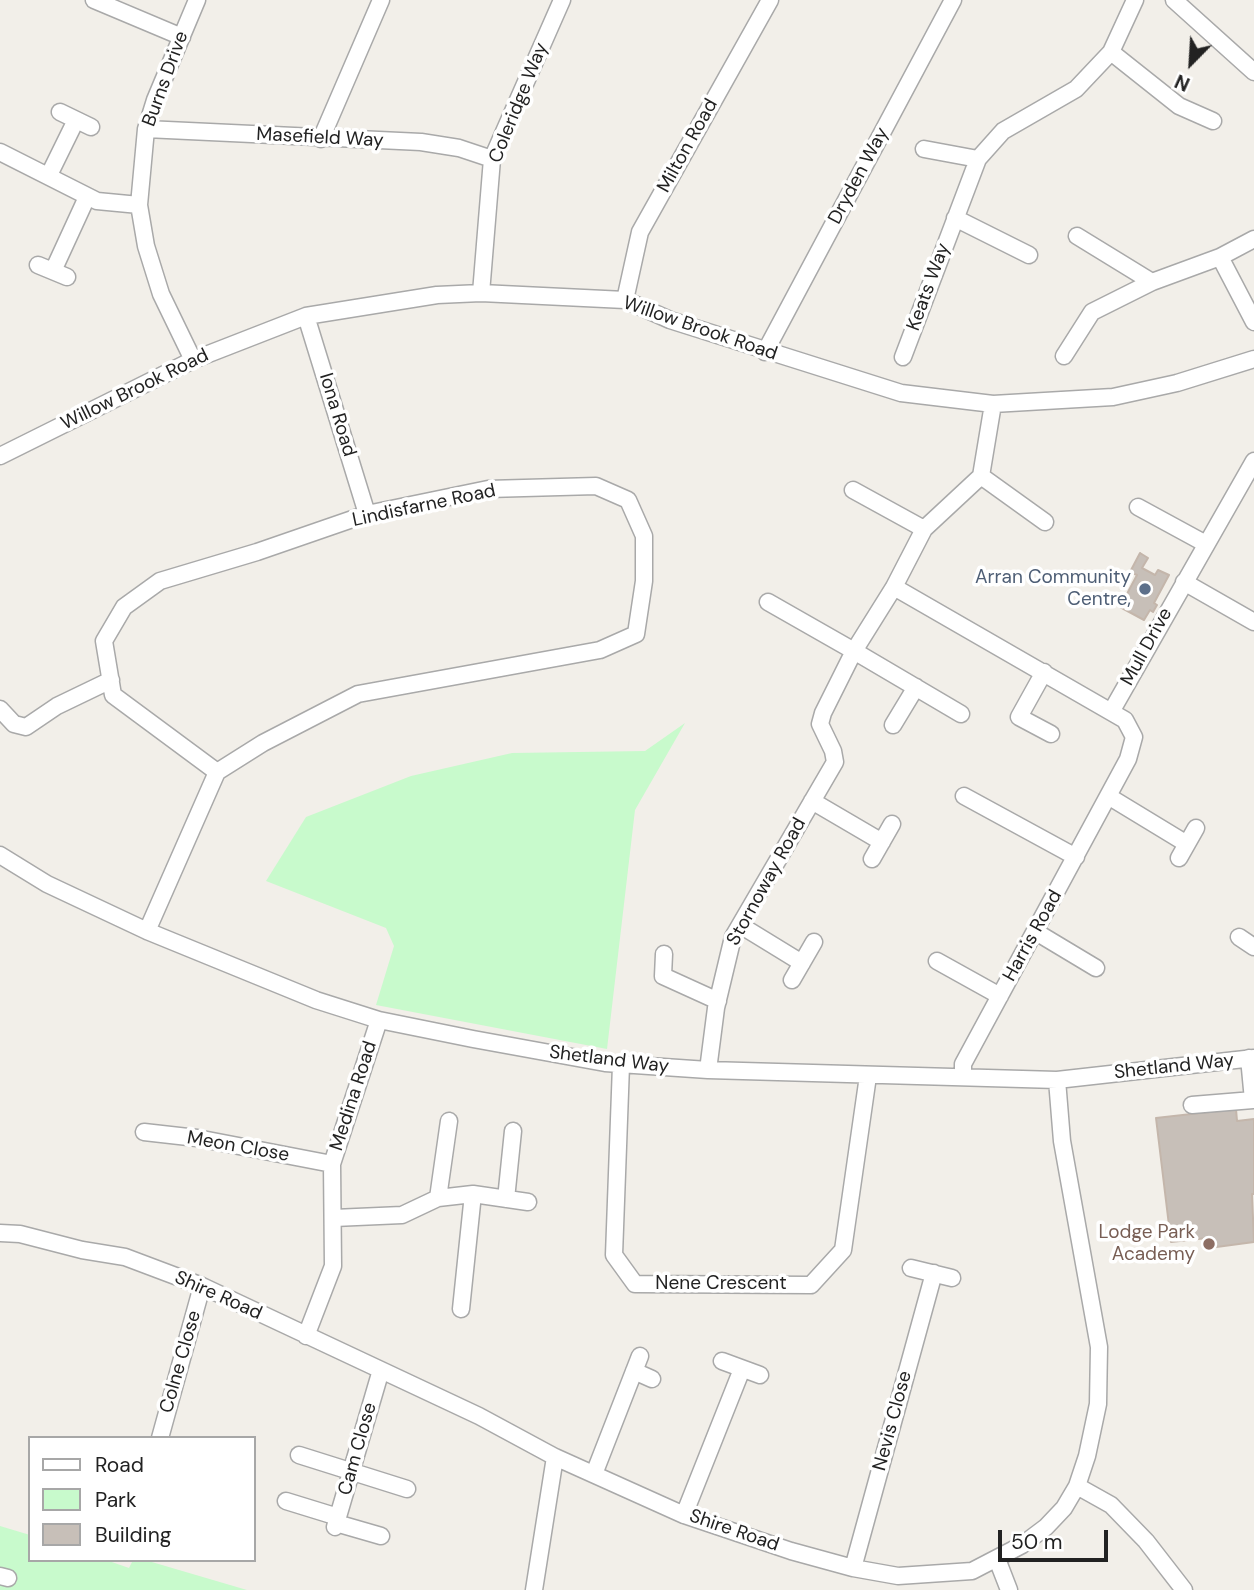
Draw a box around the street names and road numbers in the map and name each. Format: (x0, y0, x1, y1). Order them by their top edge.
street label: Burns Drive (138, 28, 194, 130)
street label: Coleridge Way (485, 40, 553, 166)
street label: Milton Road (653, 95, 723, 197)
street label: Masefield Way (256, 123, 384, 153)
street label: Dryden Way (824, 124, 894, 228)
street label: Keats Way (903, 240, 955, 334)
street label: Willow Brook Road (620, 292, 780, 366)
street label: Willow Brook Road (57, 344, 213, 436)
street label: Iona Road (313, 370, 361, 460)
street label: Lindisfarne Road (350, 480, 498, 532)
street label: Mull Drive (1116, 604, 1178, 690)
street label: Stornoway Road (723, 814, 811, 950)
street label: Harris Road (999, 886, 1067, 986)
street label: Medina Road (326, 1038, 382, 1154)
street label: Shetland Way (548, 1041, 670, 1079)
street label: Shetland Way (1113, 1049, 1235, 1085)
street label: Meon Close (185, 1127, 291, 1167)
street label: Shire Road (171, 1267, 265, 1325)
street label: Nene Crescent (655, 1273, 787, 1295)
street label: Colne Close (156, 1308, 206, 1416)
street label: Nevis Close (869, 1369, 917, 1473)
street label: Cam Close (334, 1400, 382, 1498)
street label: Shire Road (686, 1505, 782, 1557)

